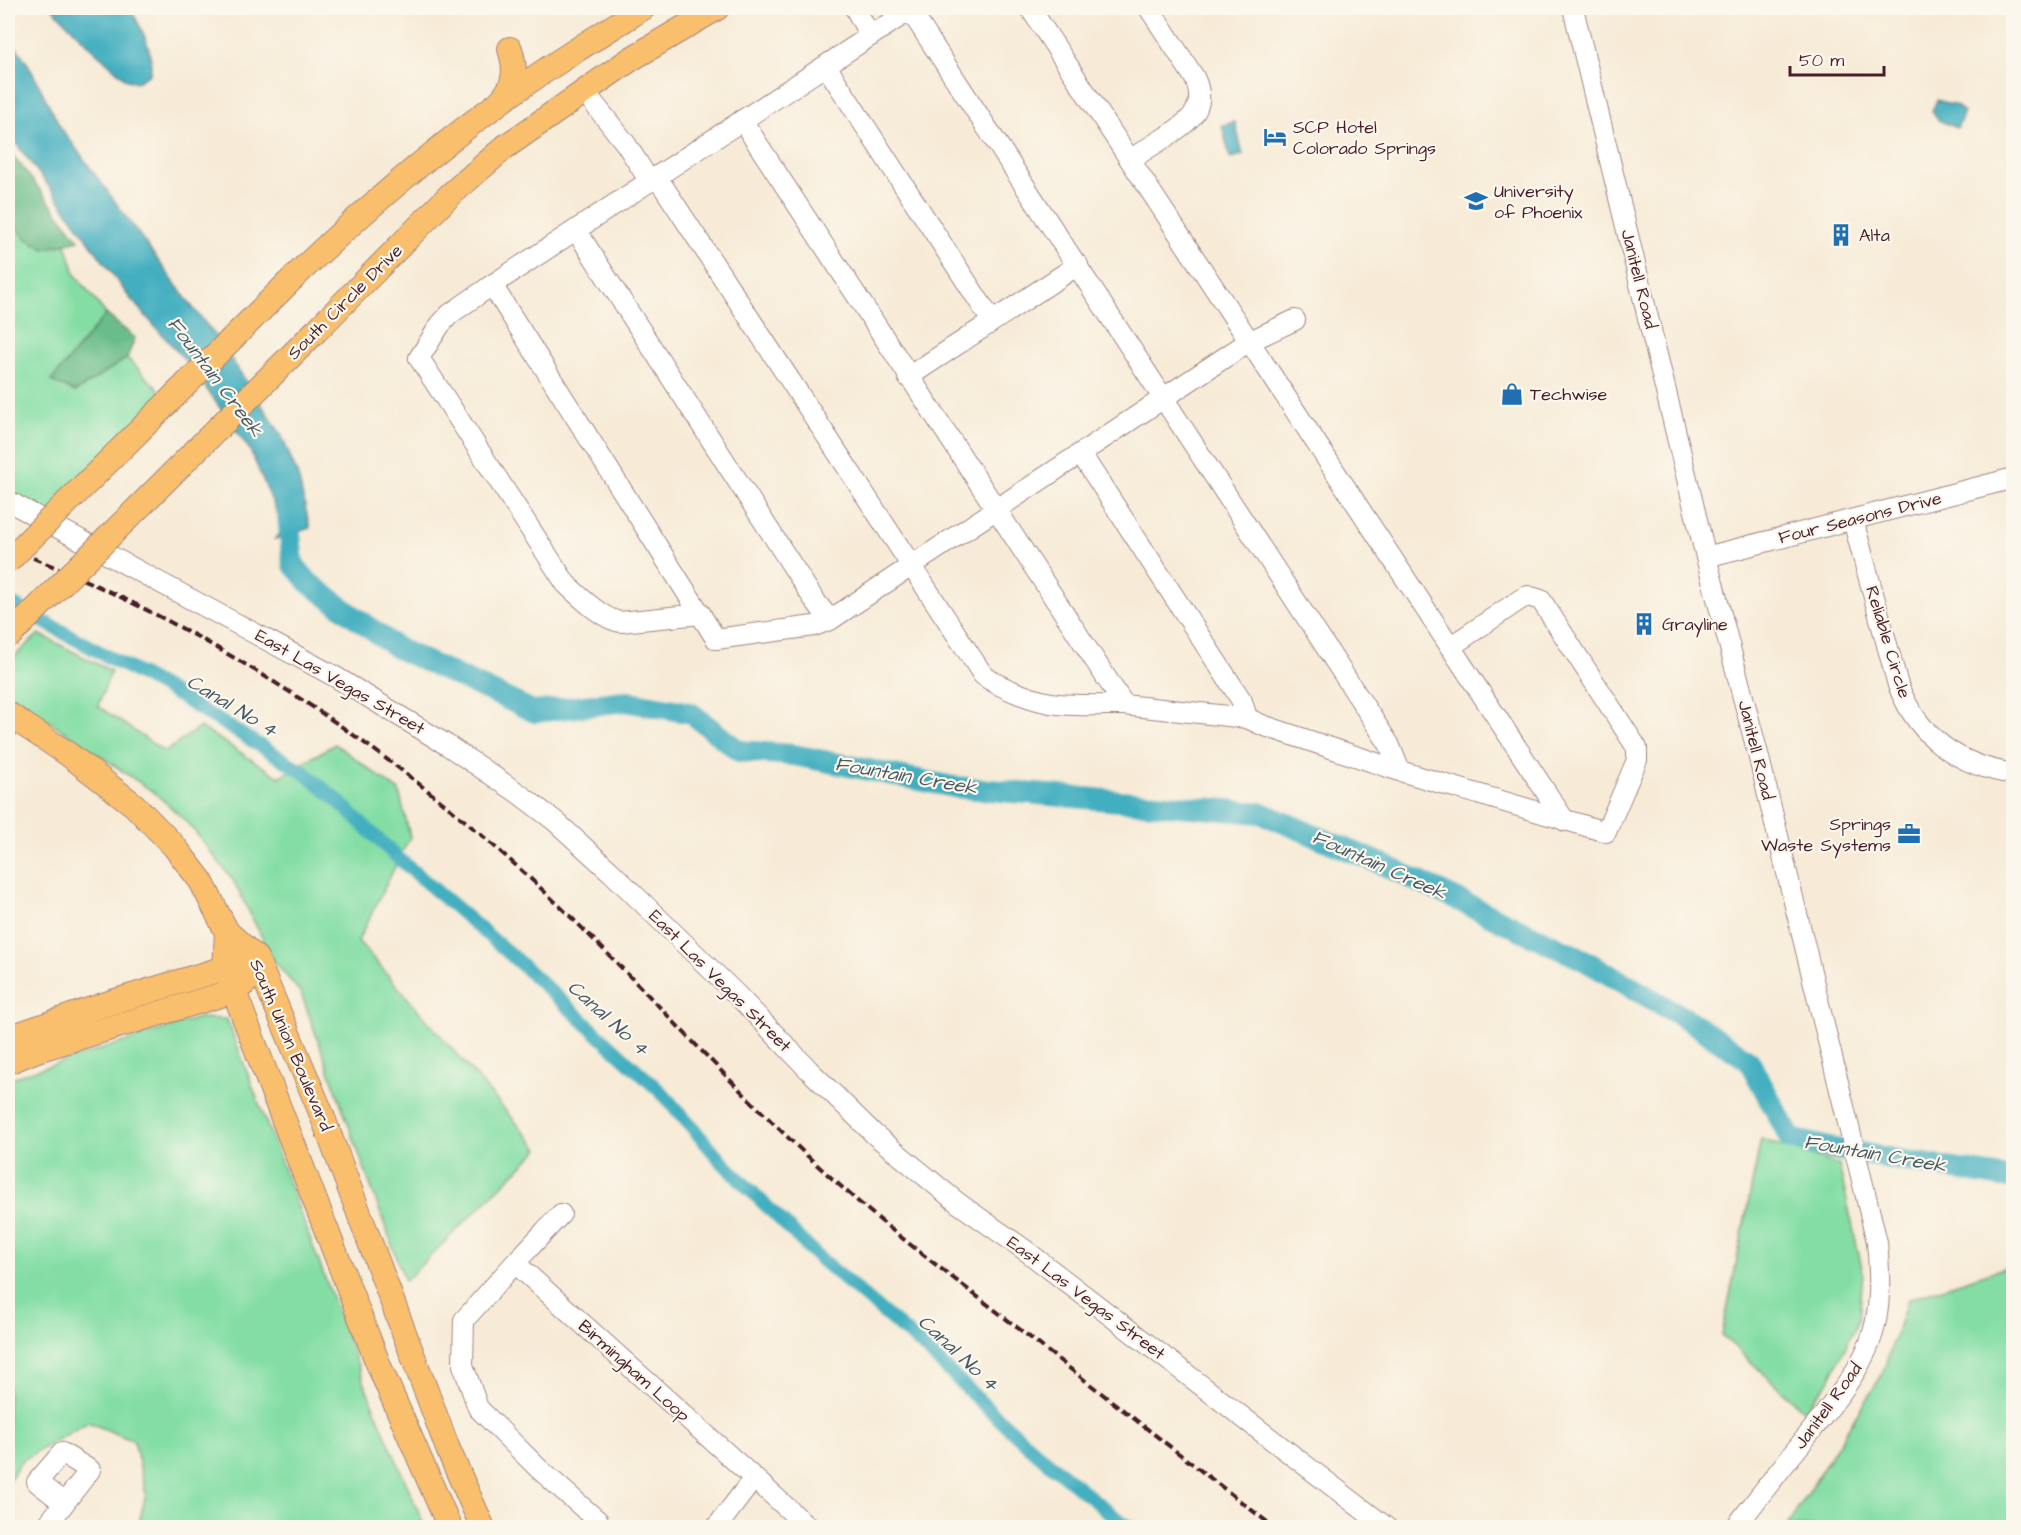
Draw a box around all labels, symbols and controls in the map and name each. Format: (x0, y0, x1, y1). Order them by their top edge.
scale bar (1790, 39, 1884, 77)
text: 50 m (1799, 48, 1844, 73)
place label: SCP Hotel Colorado Springs (1293, 115, 1436, 162)
hotel icon: SCP Hotel Colorado Springs (1262, 124, 1288, 150)
place label: University of Phoenix (1494, 179, 1583, 225)
school or university icon: University of Phoenix (1463, 188, 1489, 214)
building icon: Alta (1828, 222, 1854, 248)
place label: Alta (1859, 223, 1890, 248)
street label: Janitell Road (1615, 227, 1663, 331)
street label: South Circle Drive (282, 238, 409, 365)
water label: Fountain Creek (161, 311, 270, 443)
shop icon: Techwise (1499, 381, 1525, 407)
place label: Techwise (1530, 382, 1608, 407)
street label: Four Seasons Drive (1776, 486, 1944, 550)
street label: Reliable Circle (1859, 583, 1917, 702)
building icon: Grayline (1631, 611, 1657, 637)
place label: Grayline (1662, 612, 1728, 638)
street label: East Las Vegas Street (250, 623, 430, 742)
water label: Canal No 4 (181, 668, 284, 745)
street label: Janitell Road (1732, 698, 1780, 802)
water label: Fountain Creek (833, 750, 980, 802)
place label: Springs Waste Systems (1761, 812, 1891, 859)
office icon: Springs Waste Systems (1896, 821, 1922, 847)
water label: Fountain Creek (1308, 823, 1451, 907)
street label: East Las Vegas Street (642, 904, 797, 1059)
street label: South Union Boulevard (243, 955, 339, 1135)
water label: Canal No 4 (561, 974, 656, 1063)
water label: Fountain Creek (1802, 1128, 1949, 1180)
street label: East Las Vegas Street (1001, 1230, 1171, 1367)
water label: Canal No 4 (911, 1308, 1006, 1399)
street label: Birmingham Loop (572, 1314, 695, 1429)
street label: Janitell Road (1788, 1358, 1868, 1454)

